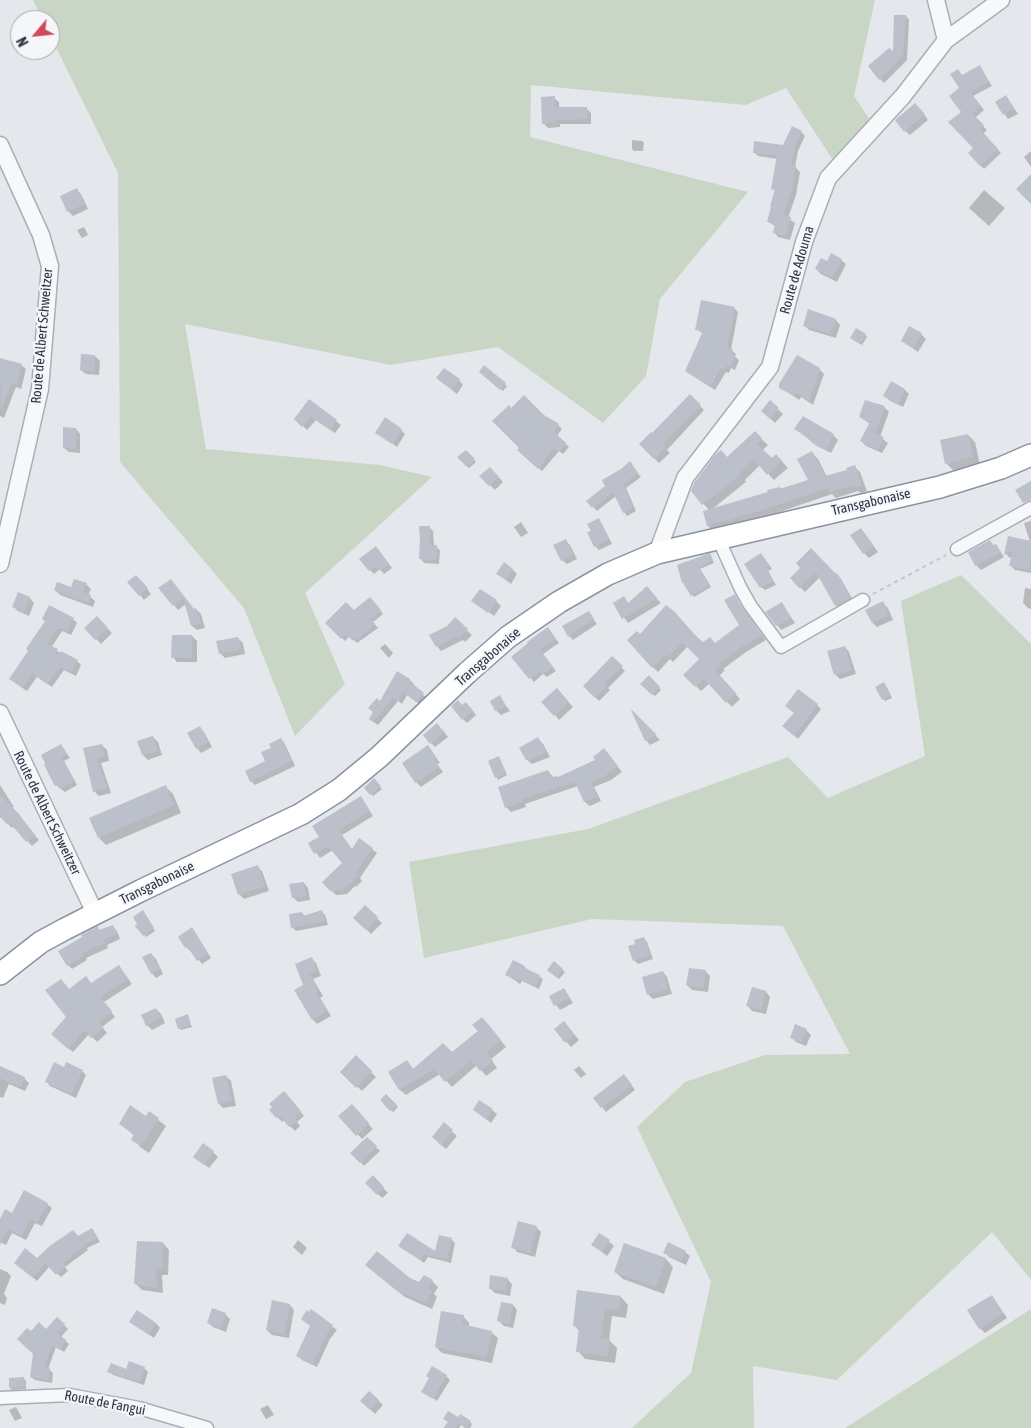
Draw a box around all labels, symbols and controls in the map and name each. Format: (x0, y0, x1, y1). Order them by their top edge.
north arrow (10, 10, 60, 60)
text: N (14, 34, 32, 49)
street label: Route de Adouma (776, 224, 818, 316)
street label: Route de Albert Schweitzer (28, 268, 56, 404)
street label: Transgabonaise (830, 485, 912, 519)
street label: Transgabonaise (452, 624, 524, 690)
street label: Route de Albert Schweitzer (10, 748, 84, 878)
street label: Transgabonaise (117, 858, 197, 908)
street label: Route de Fangui (63, 1387, 147, 1419)

